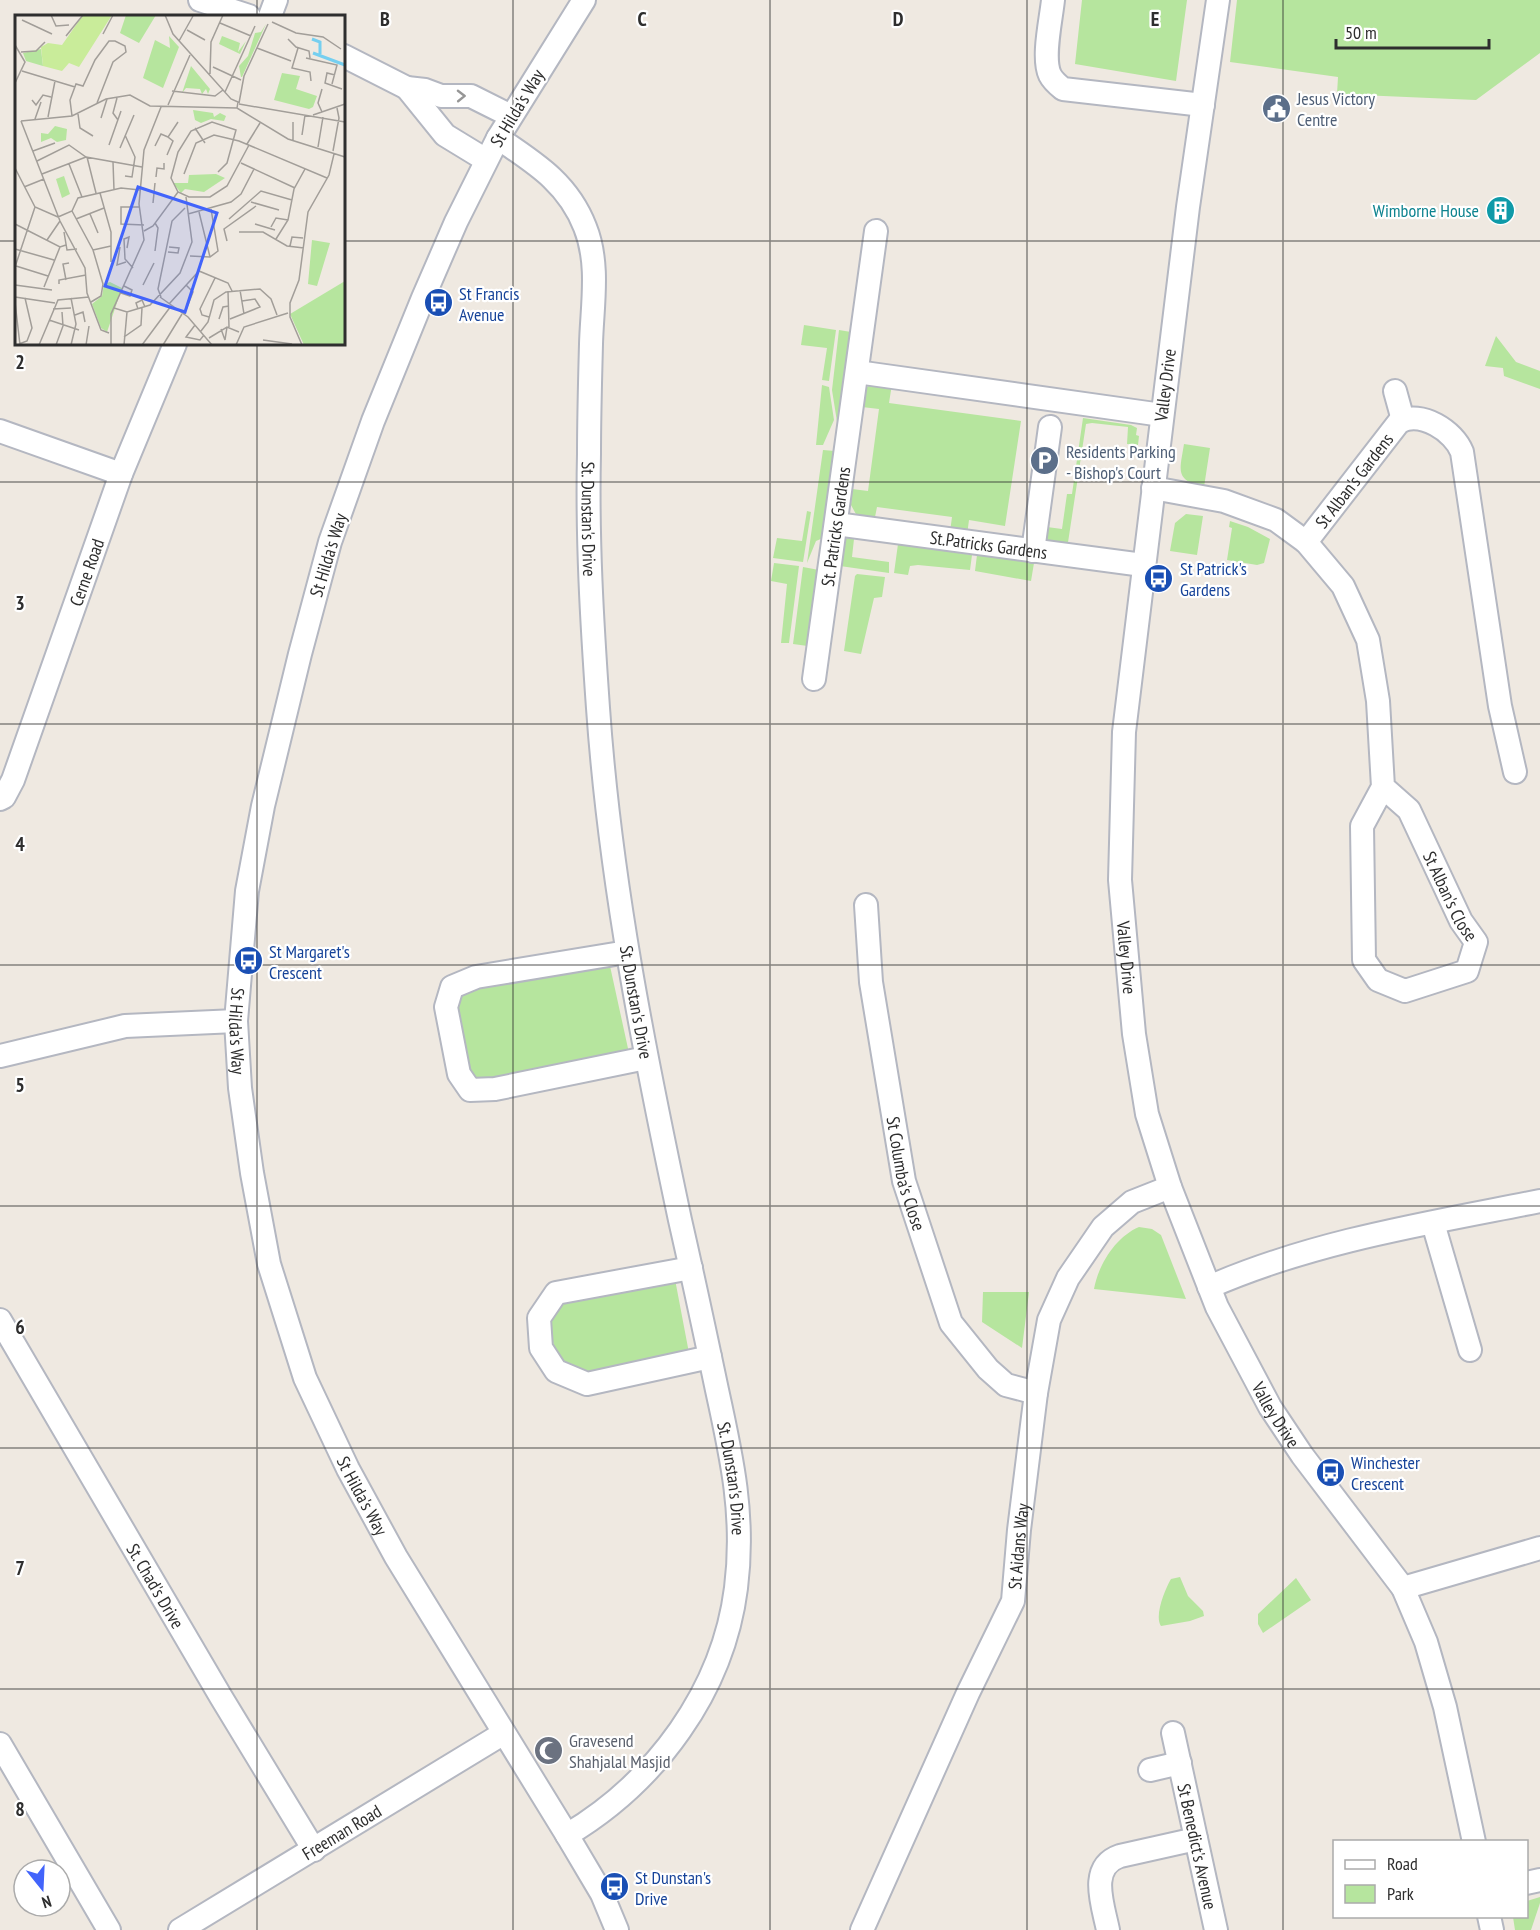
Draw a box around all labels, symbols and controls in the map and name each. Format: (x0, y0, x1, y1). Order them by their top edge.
text: B (380, 6, 390, 32)
text: C (637, 6, 647, 32)
text: D (893, 6, 904, 32)
text: E (1151, 6, 1159, 32)
scale bar (1336, 12, 1489, 50)
inset map (15, 15, 345, 345)
text: 50 m (1345, 21, 1377, 44)
street label: St Hilda's Way (485, 65, 549, 151)
place label: Jesus Victory Centre (1296, 87, 1375, 131)
one-way arrow (456, 90, 465, 103)
public building icon: Jesus Victory Centre (1260, 92, 1292, 124)
building icon: Wimborne House (1484, 194, 1516, 226)
place label: Wimborne House (1373, 199, 1479, 222)
place label: St Francis Avenue (459, 282, 519, 326)
bus stop icon: St Francis Avenue (422, 287, 454, 319)
street label: Valley Drive (1149, 347, 1181, 424)
text: 2 (15, 349, 25, 375)
street label: St Alban's Gardens (1310, 428, 1398, 533)
place label: Residents Parking - Bishop's Court (1066, 440, 1176, 484)
parking icon: Residents Parking - Bishop's Court (1029, 445, 1061, 477)
street label: St. Dunstan's Drive (577, 461, 602, 577)
street label: St. Patricks Gardens (815, 465, 855, 588)
street label: St Hilda's Way (304, 510, 352, 600)
street label: St.Patricks Gardens (929, 525, 1049, 564)
street label: Cerne Road (64, 535, 109, 609)
place label: St Patrick's Gardens (1180, 557, 1247, 601)
bus stop icon: St Patrick's Gardens (1143, 562, 1175, 594)
text: 3 (15, 590, 25, 616)
text: 4 (15, 831, 25, 857)
street label: St Alban's Close (1418, 847, 1483, 945)
street label: Valley Drive (1112, 919, 1142, 995)
place label: St Margaret's Crescent (269, 940, 350, 984)
street label: St. Dunstan's Drive (615, 944, 658, 1061)
bus stop icon: St Margaret's Crescent (232, 945, 264, 977)
street label: St Hilda's Way (224, 987, 251, 1075)
text: 5 (15, 1072, 25, 1098)
street label: St Columba's Close (882, 1115, 931, 1233)
text: 6 (15, 1314, 25, 1340)
street label: Valley Drive (1247, 1377, 1305, 1452)
street label: St. Dunstan's Drive (713, 1420, 750, 1536)
place label: Winchester Crescent (1351, 1451, 1420, 1495)
street label: St Hilda's Way (332, 1452, 393, 1539)
bus stop icon: Winchester Crescent (1314, 1456, 1346, 1488)
street label: St Aidans Way (1003, 1502, 1034, 1590)
street label: St. Chad's Drive (122, 1539, 190, 1632)
text: 7 (15, 1555, 25, 1581)
place label: Gravesend Shahjalal Masjid (569, 1729, 671, 1773)
mosque icon: Gravesend Shahjalal Masjid (532, 1734, 564, 1766)
street label: St Benedict's Avenue (1173, 1781, 1223, 1911)
text: 8 (15, 1796, 25, 1822)
street label: Freeman Road (298, 1799, 385, 1865)
legend (1333, 1840, 1528, 1918)
text: Road (1387, 1852, 1418, 1875)
north arrow (12, 1858, 72, 1918)
place label: St Dunstan's Drive (635, 1866, 711, 1910)
bus stop icon: St Dunstan's Drive (598, 1871, 630, 1903)
text: Park (1387, 1882, 1414, 1905)
text: N (39, 1891, 54, 1913)

